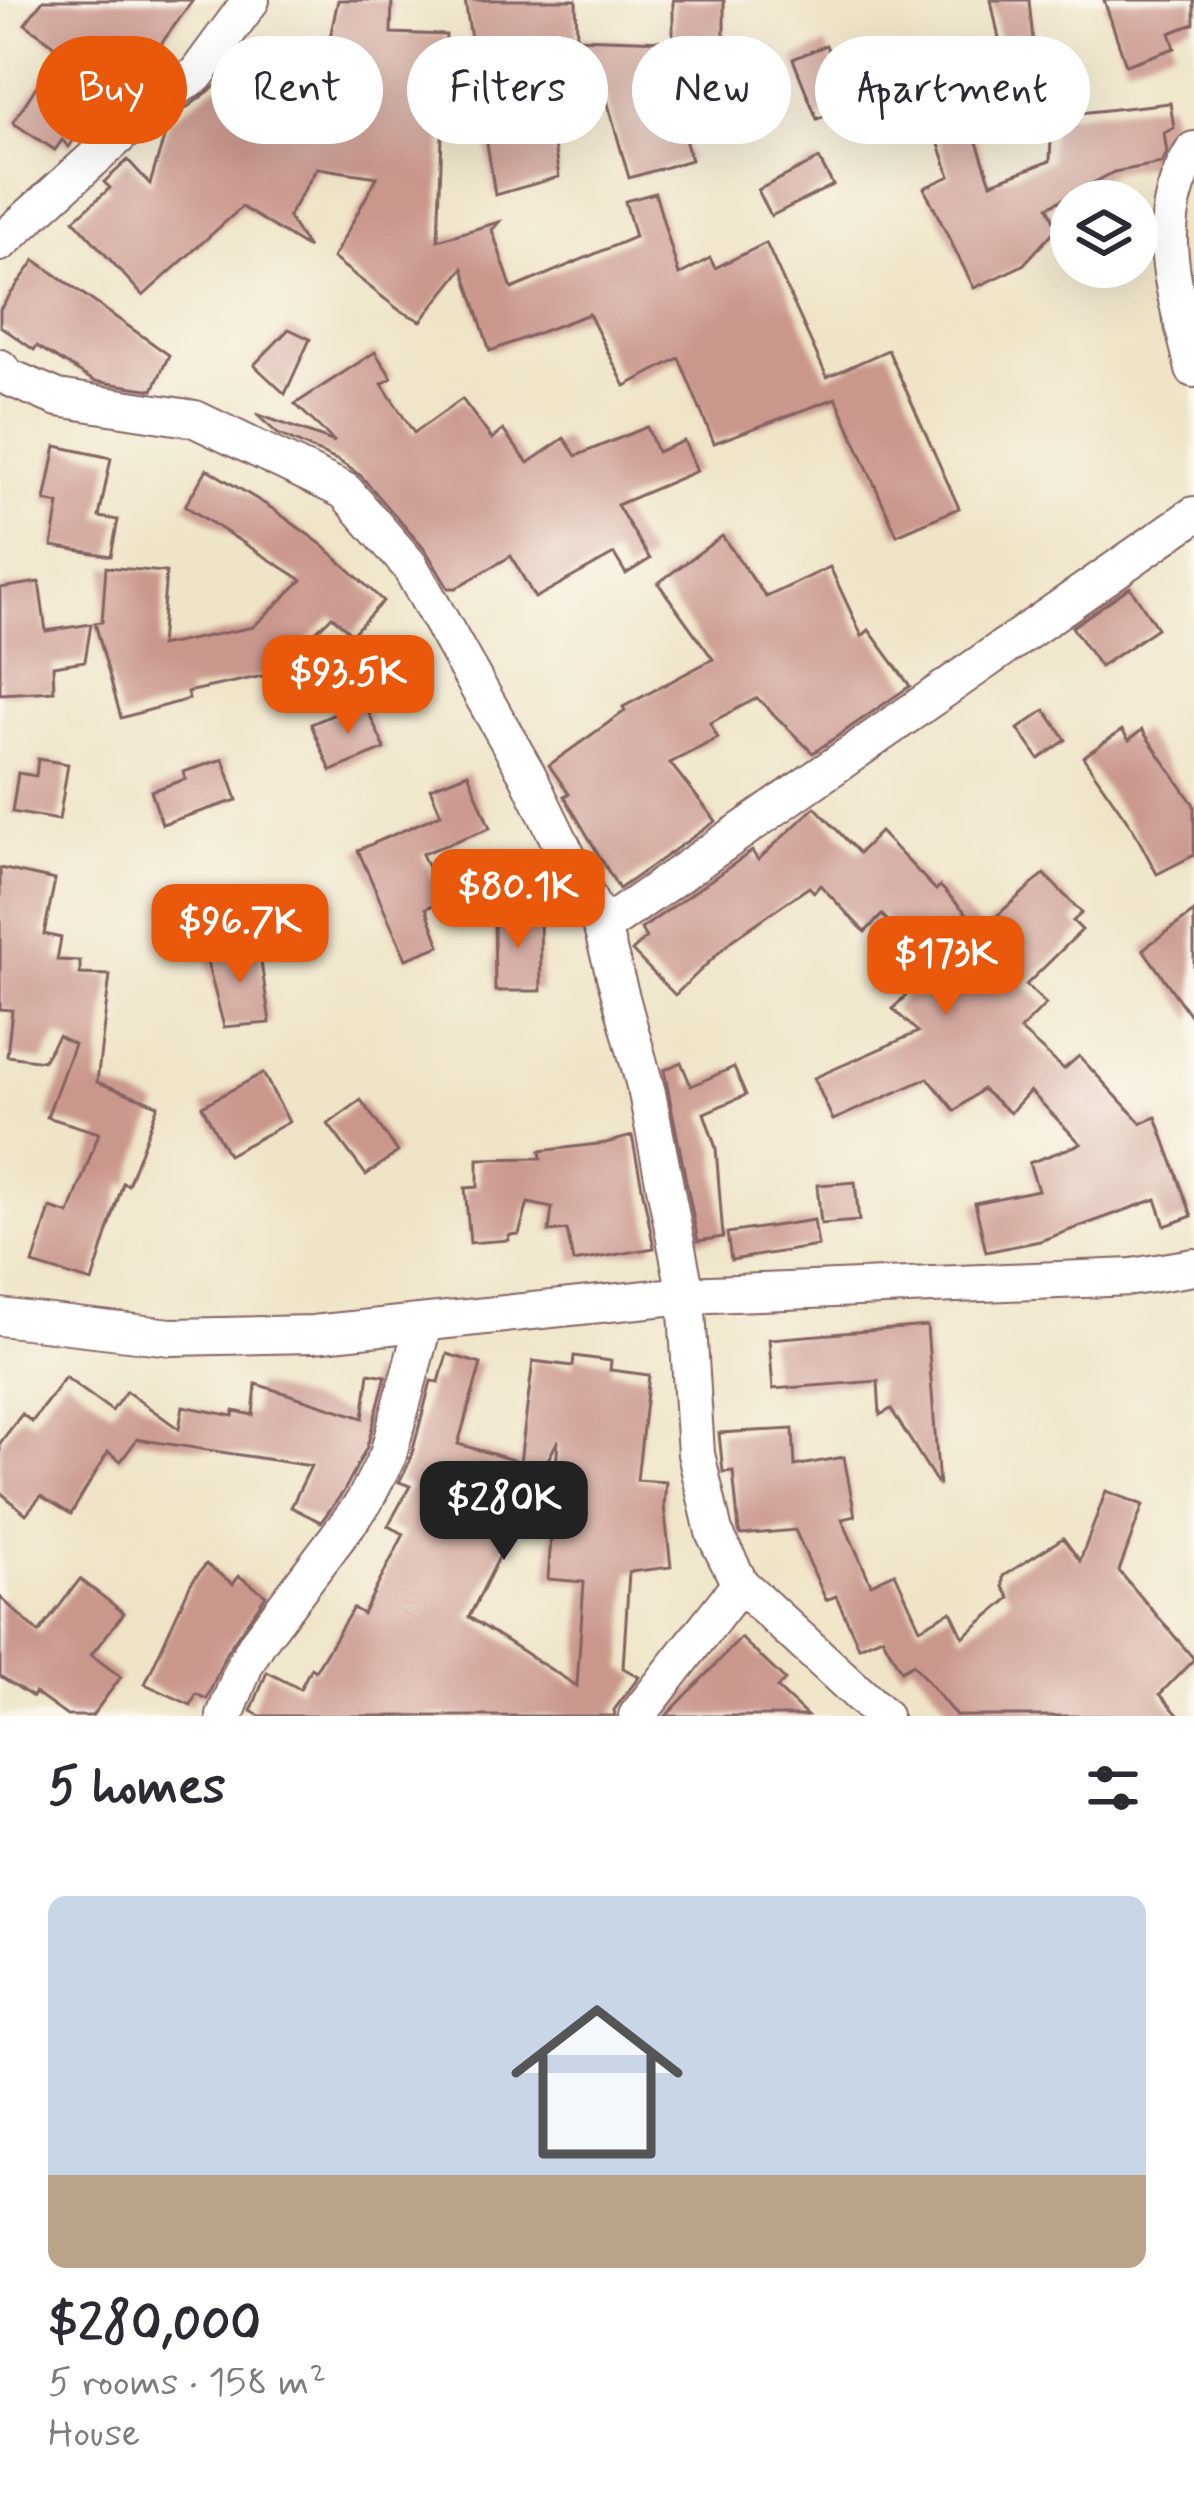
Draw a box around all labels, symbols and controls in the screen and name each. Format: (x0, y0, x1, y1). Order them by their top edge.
chip: Buy (36, 36, 187, 144)
chip: Rent (211, 36, 383, 144)
chip: Filters (407, 36, 608, 144)
chip: New (632, 36, 791, 144)
chip: Apartment (815, 36, 1090, 144)
map controls (1050, 180, 1158, 288)
button: layers (1050, 180, 1158, 288)
pin: $93.5K (250, 635, 446, 737)
text: $93.5K (289, 648, 407, 699)
pin: $80.1K (420, 849, 616, 951)
text: $80.1K (458, 862, 578, 913)
pin: $96.7K (142, 884, 338, 986)
text: $96.7K (179, 897, 301, 948)
pin: $173K (862, 916, 1030, 1018)
text: $173K (894, 929, 998, 980)
pin: $280K (420, 1461, 588, 1563)
text: $280K (447, 1474, 561, 1525)
text: 5 homes (48, 1755, 226, 1821)
icon: filters (1080, 1755, 1146, 1821)
icon: home (489, 1974, 705, 2190)
text: $280,000 (48, 2292, 261, 2358)
text: 5 rooms · 158 m² (48, 2358, 326, 2409)
text: House (48, 2409, 140, 2460)

